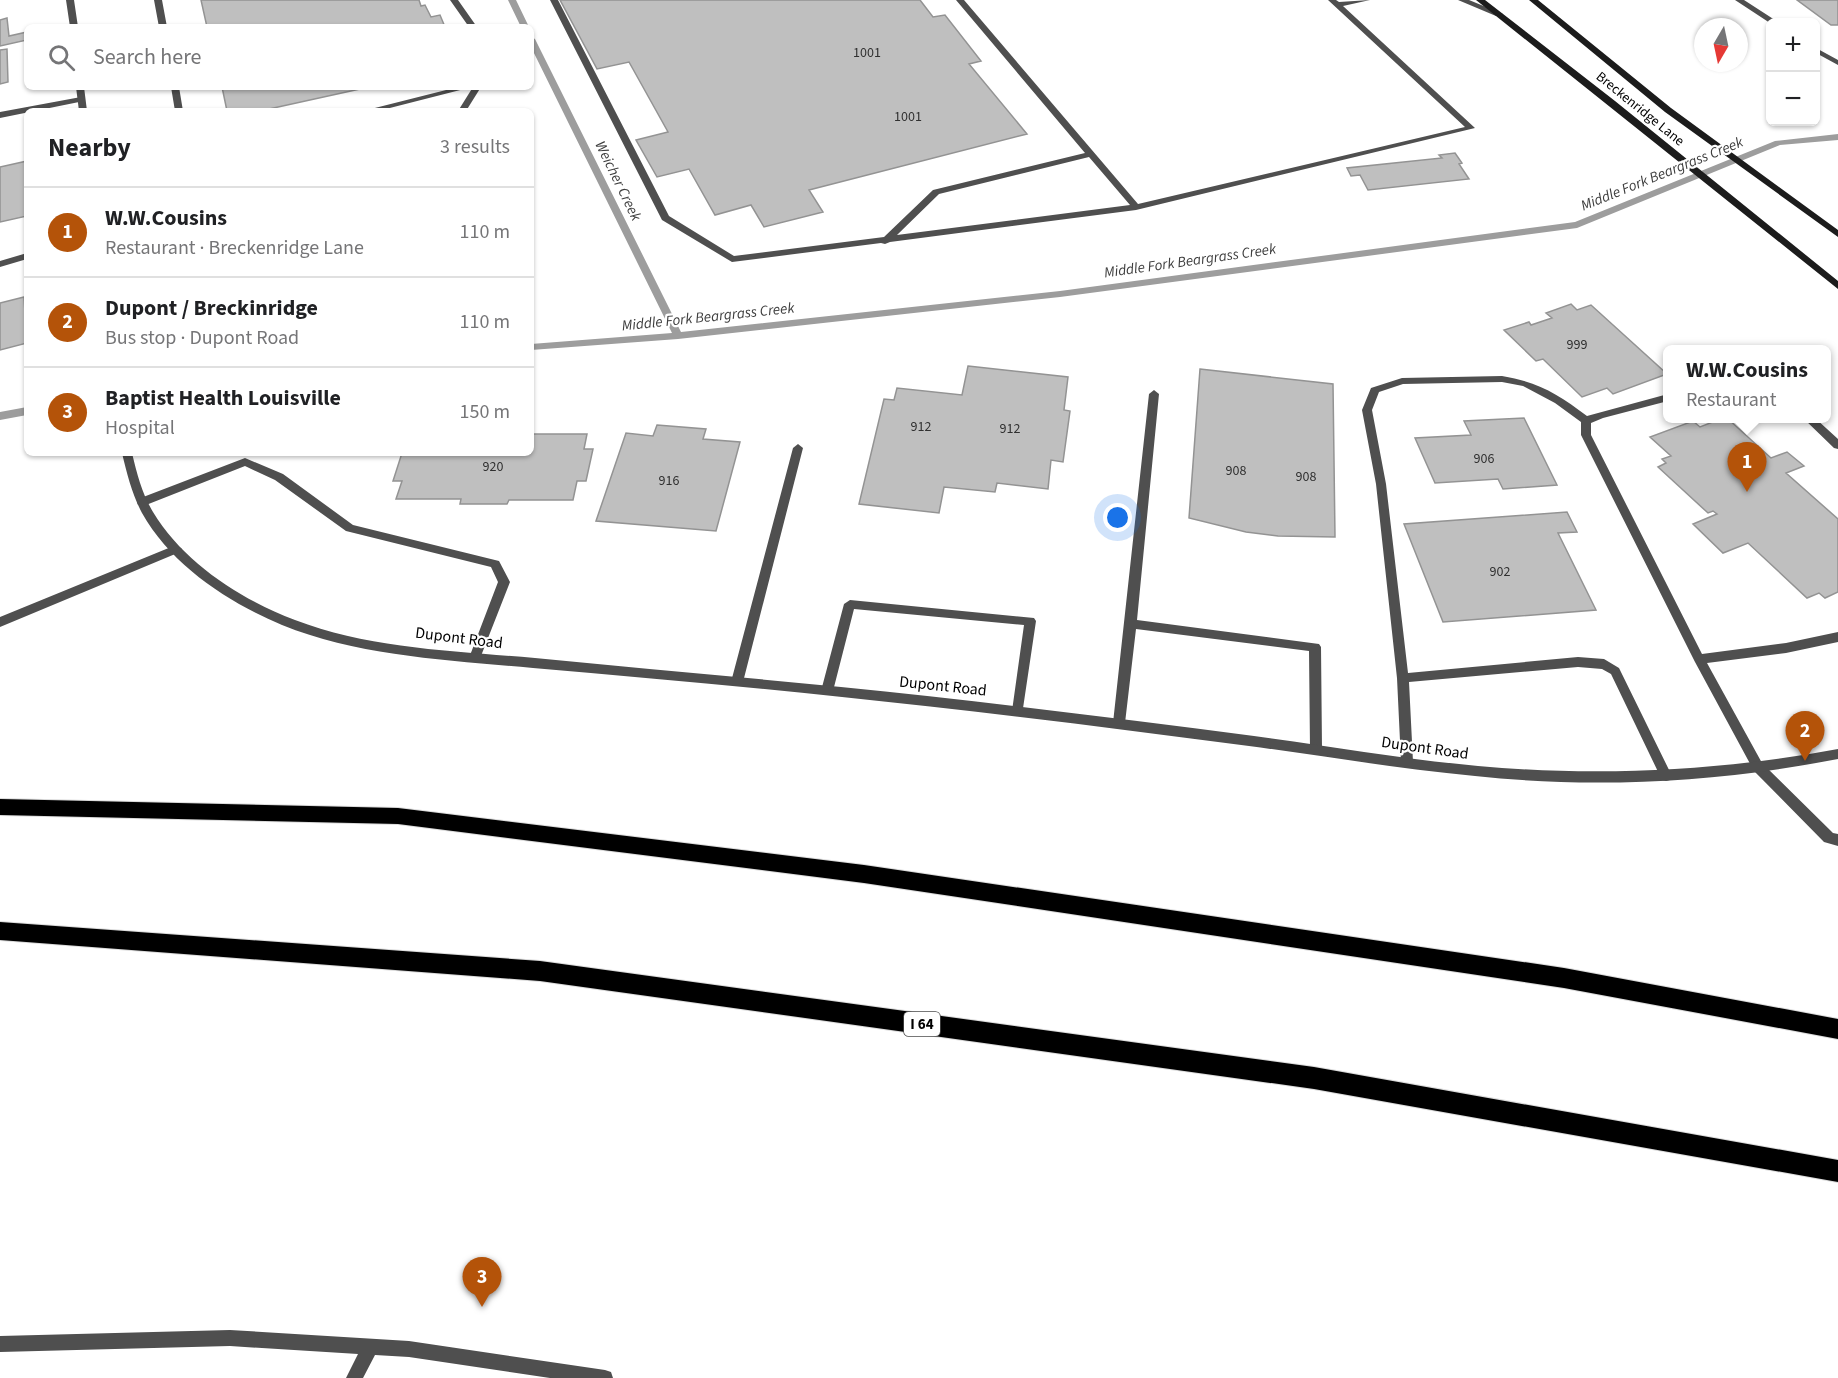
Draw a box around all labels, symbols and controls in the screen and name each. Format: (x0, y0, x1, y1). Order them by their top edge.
north arrow (1694, 18, 1748, 72)
map controls (1766, 18, 1820, 126)
button: + (1766, 18, 1820, 72)
search box (24, 24, 534, 90)
icon: search (45, 41, 78, 74)
text: Search here (93, 41, 201, 73)
house number: 1001 (853, 43, 881, 63)
street label: Breckenridge Lane (1591, 67, 1689, 151)
button: − (1766, 72, 1820, 126)
house number: 1001 (894, 107, 922, 127)
text: Nearby (48, 129, 131, 166)
water label: Middle Fork Beargrass Creek (1578, 131, 1747, 216)
text: 3 results (440, 133, 510, 161)
water label: Weicher Creek (590, 138, 647, 225)
text: W.W.Cousins (105, 202, 227, 234)
text: 1 (62, 218, 73, 246)
text: 110 m (460, 218, 510, 246)
text: Restaurant · Breckenridge Lane (105, 234, 364, 262)
water label: Middle Fork Beargrass Creek (1103, 238, 1278, 283)
text: Dupont / Breckinridge (105, 292, 318, 324)
water label: Middle Fork Beargrass Creek (621, 297, 796, 337)
text: 2 (62, 308, 73, 336)
text: 110 m (460, 308, 510, 336)
text: Bus stop · Dupont Road (105, 324, 299, 352)
house number: 999 (1567, 335, 1587, 355)
popup (1663, 345, 1831, 423)
text: W.W.Cousins (1686, 354, 1808, 386)
text: Baptist Health Louisville (105, 382, 341, 414)
text: Restaurant (1686, 386, 1777, 414)
text: 3 (62, 398, 73, 426)
text: 150 m (460, 398, 510, 426)
text: Hospital (105, 414, 175, 442)
house number: 912 (911, 417, 931, 437)
house number: 912 (1000, 419, 1020, 439)
pin: 1 (1728, 442, 1766, 492)
house number: 906 (1474, 449, 1494, 469)
house number: 920 (483, 457, 503, 477)
house number: 908 (1226, 461, 1246, 481)
house number: 908 (1296, 467, 1316, 487)
house number: 916 (659, 471, 679, 491)
your location (1103, 503, 1132, 532)
house number: 902 (1490, 562, 1510, 582)
street label: Dupont Road (414, 622, 504, 654)
street label: Dupont Road (898, 670, 988, 702)
pin: 2 (1786, 712, 1824, 761)
street label: Dupont Road (1380, 731, 1470, 765)
road number: I 64 (904, 1012, 940, 1036)
pin: 3 (462, 1258, 502, 1307)

